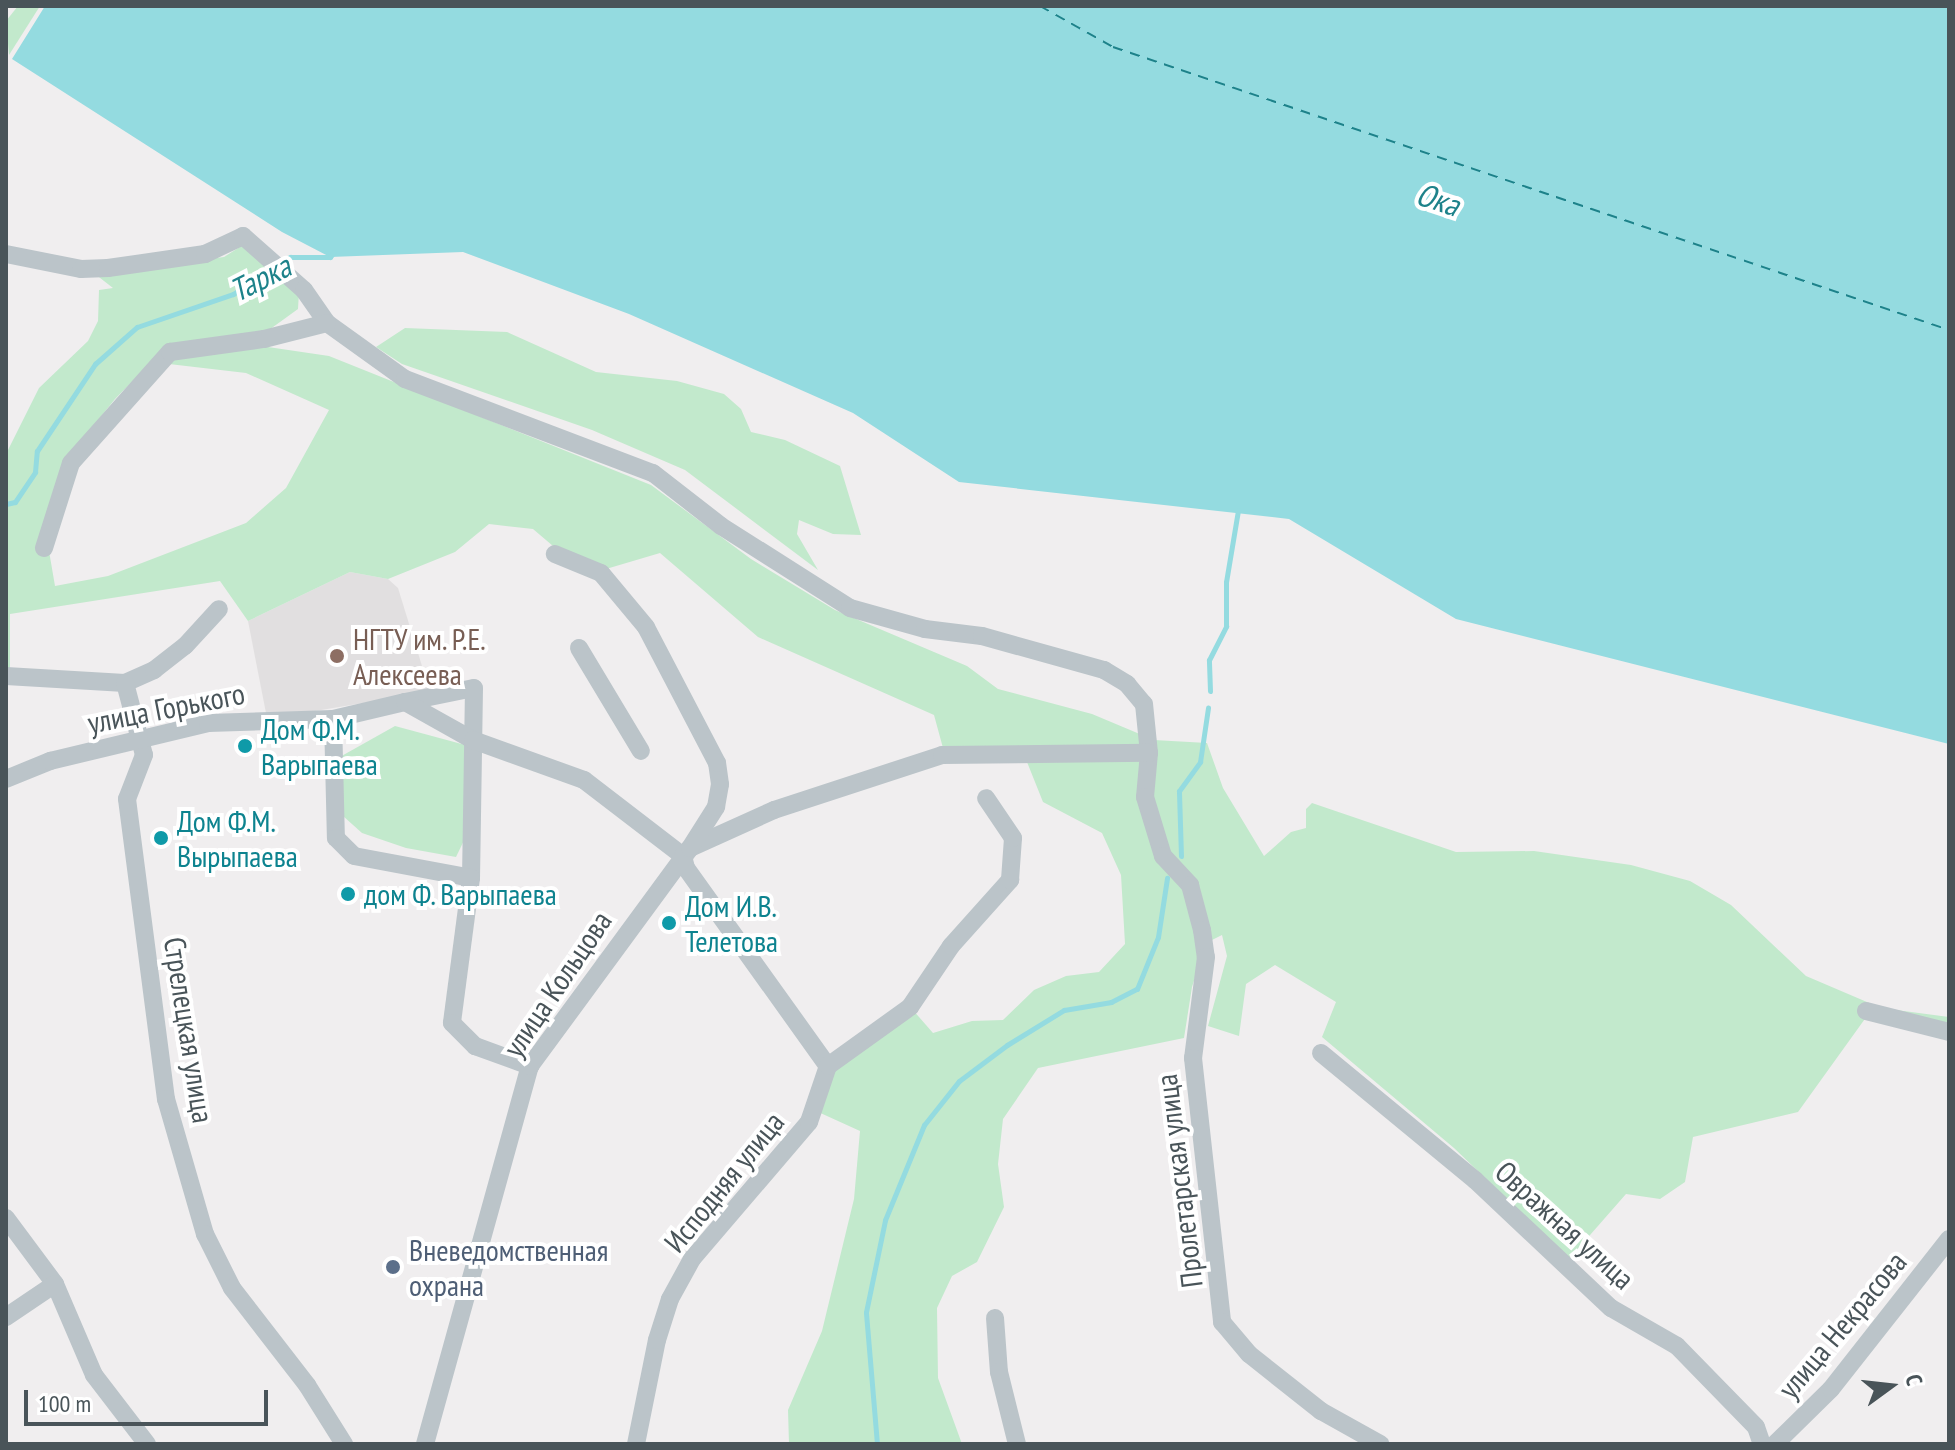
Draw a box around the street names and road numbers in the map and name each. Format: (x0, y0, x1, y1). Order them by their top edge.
street label: улица Горького (85, 675, 247, 741)
street label: улица Кольцова (495, 904, 619, 1064)
street label: Стрелецкая улица (157, 934, 221, 1126)
street label: Пролетарская улица (1148, 1072, 1210, 1290)
street label: Исподняя улица (656, 1105, 792, 1259)
street label: Овражная улица (1488, 1153, 1642, 1297)
street label: улица Некрасова (1770, 1244, 1914, 1406)

